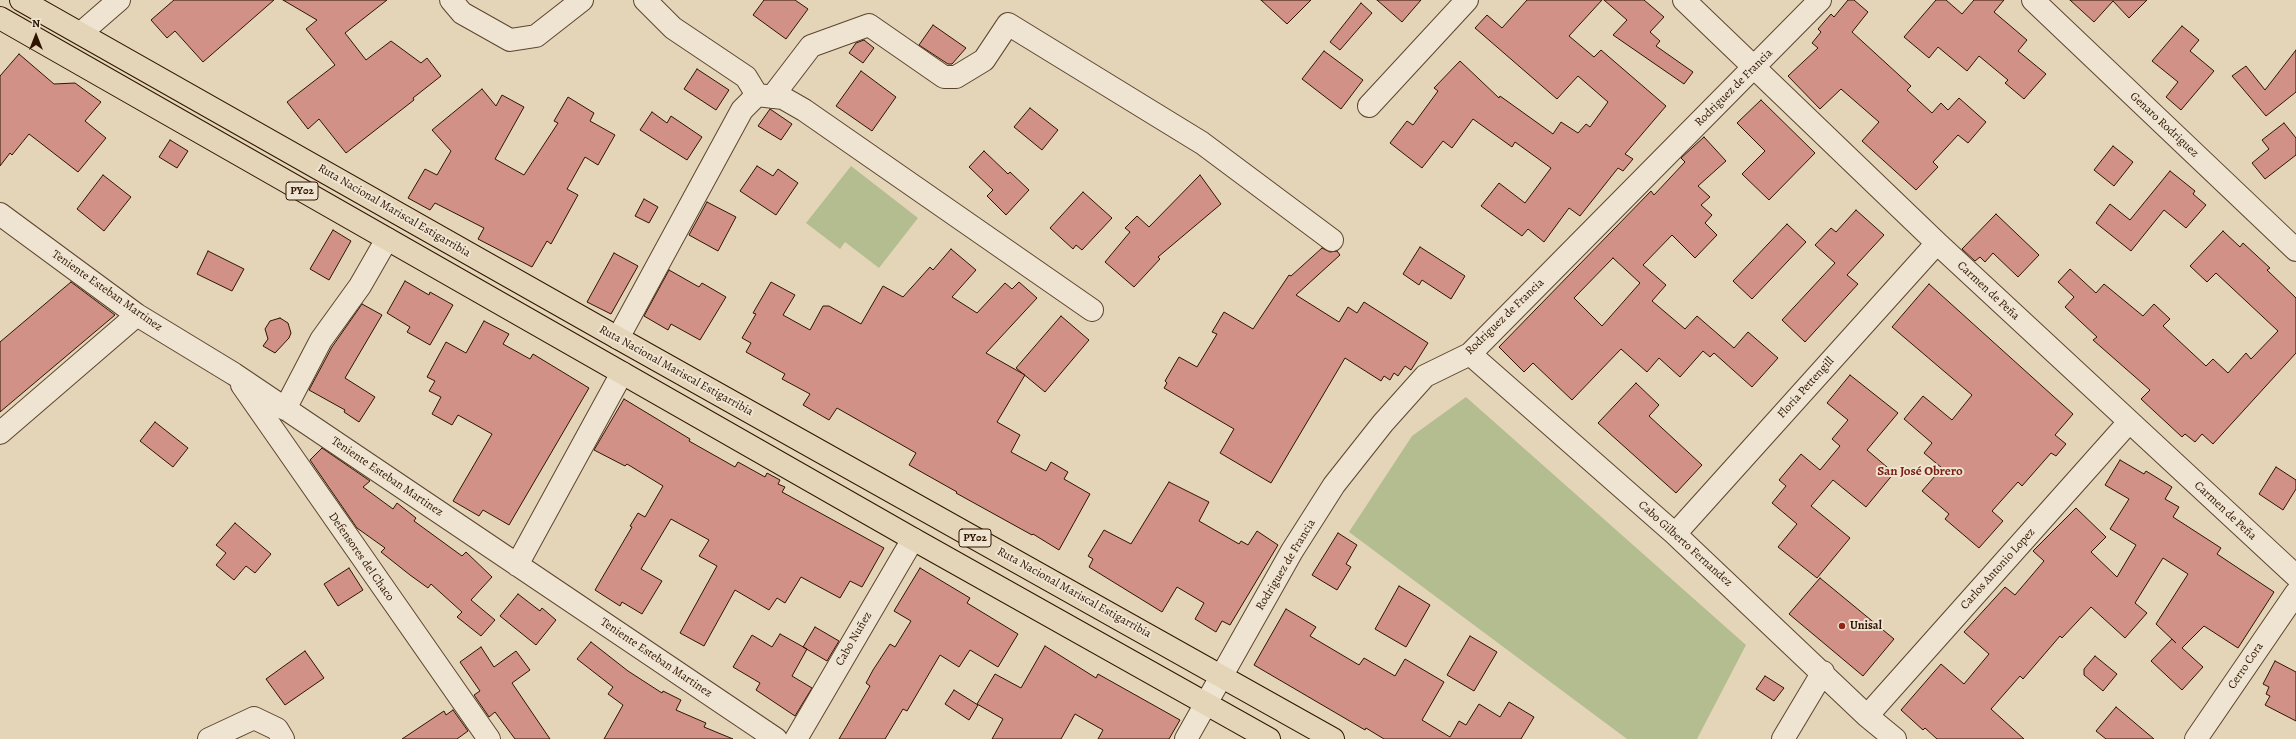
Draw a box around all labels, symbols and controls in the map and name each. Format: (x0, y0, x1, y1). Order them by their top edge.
north arrow (16, 16, 56, 56)
text: N (32, 16, 40, 31)
street label: Rodriguez de Francia (1692, 46, 1776, 130)
street label: Genaro Rodriguez (2127, 89, 2201, 161)
street label: Ruta Nacional Mariscal Estigarribia (315, 161, 473, 261)
road number: PY02 (286, 182, 318, 200)
street label: Teniente Esteban Martinez (49, 247, 165, 335)
street label: Carmen de Peña (1954, 258, 2022, 324)
street label: Rodriguez de Francia (1463, 276, 1547, 358)
street label: Ruta Nacional Mariscal Estigarribia (596, 323, 756, 419)
street label: Floria Pettengill (1775, 354, 1837, 422)
street label: Teniente Esteban Martinez (328, 434, 446, 520)
district label: San José Obrero (1877, 464, 1963, 480)
street label: Carmen de Peña (2191, 478, 2259, 544)
street label: Cabo Gilberto Fernandez (1635, 498, 1735, 590)
street label: Defensores del Chaco (325, 510, 397, 604)
street label: Rodriguez de Francia (1253, 517, 1319, 613)
street label: Carlos Antonio Lopez (1958, 525, 2038, 613)
road number: PY02 (959, 529, 991, 547)
street label: Ruta Nacional Mariscal Estigarribia (994, 545, 1154, 641)
street label: Cabo Nuñez (833, 609, 875, 669)
street label: Teniente Esteban Martinez (597, 615, 715, 701)
place label: Unisal (1850, 619, 1882, 633)
marker: Unisal (1837, 621, 1847, 631)
street label: Cerro Cora (2225, 640, 2267, 692)

